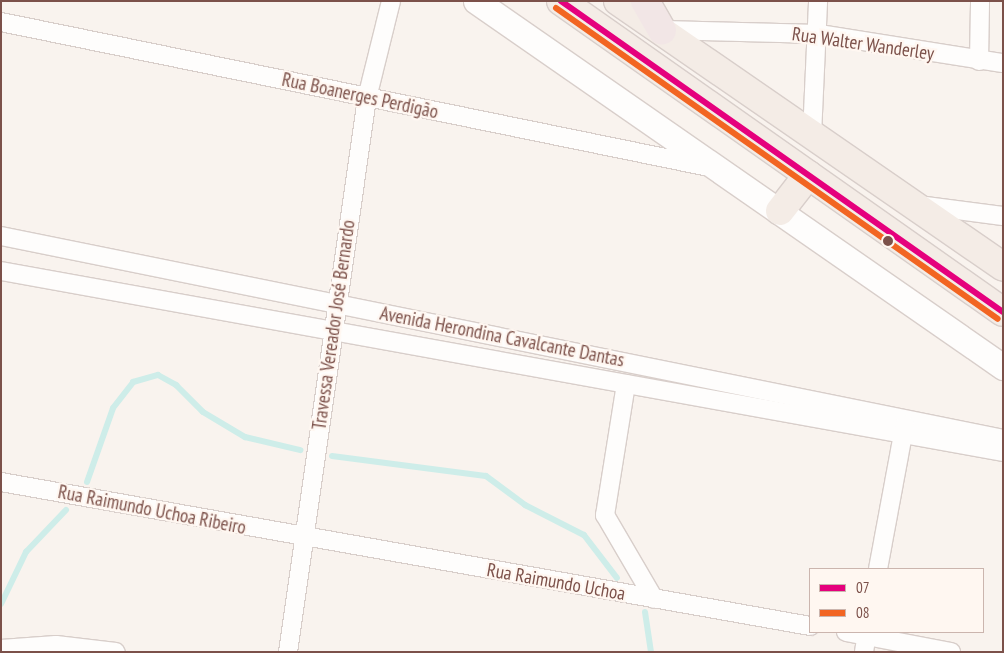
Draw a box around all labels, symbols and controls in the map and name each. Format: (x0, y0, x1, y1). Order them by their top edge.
street label: Rua Walter Wanderley (790, 23, 936, 65)
street label: Rua Boanerges Perdigão (280, 68, 440, 124)
street label: Travessa Vereador José Bernardo (308, 218, 360, 432)
unlabelled marker (883, 236, 893, 246)
street label: Avenida Herondina Cavalcante Dantas (378, 302, 626, 372)
street label: Rua Raimundo Uchoa Ribeiro (56, 481, 248, 539)
street label: Rua Raimundo Uchoa (485, 559, 627, 605)
legend (809, 568, 984, 633)
text: 07 (856, 578, 870, 597)
text: 08 (856, 603, 870, 622)

